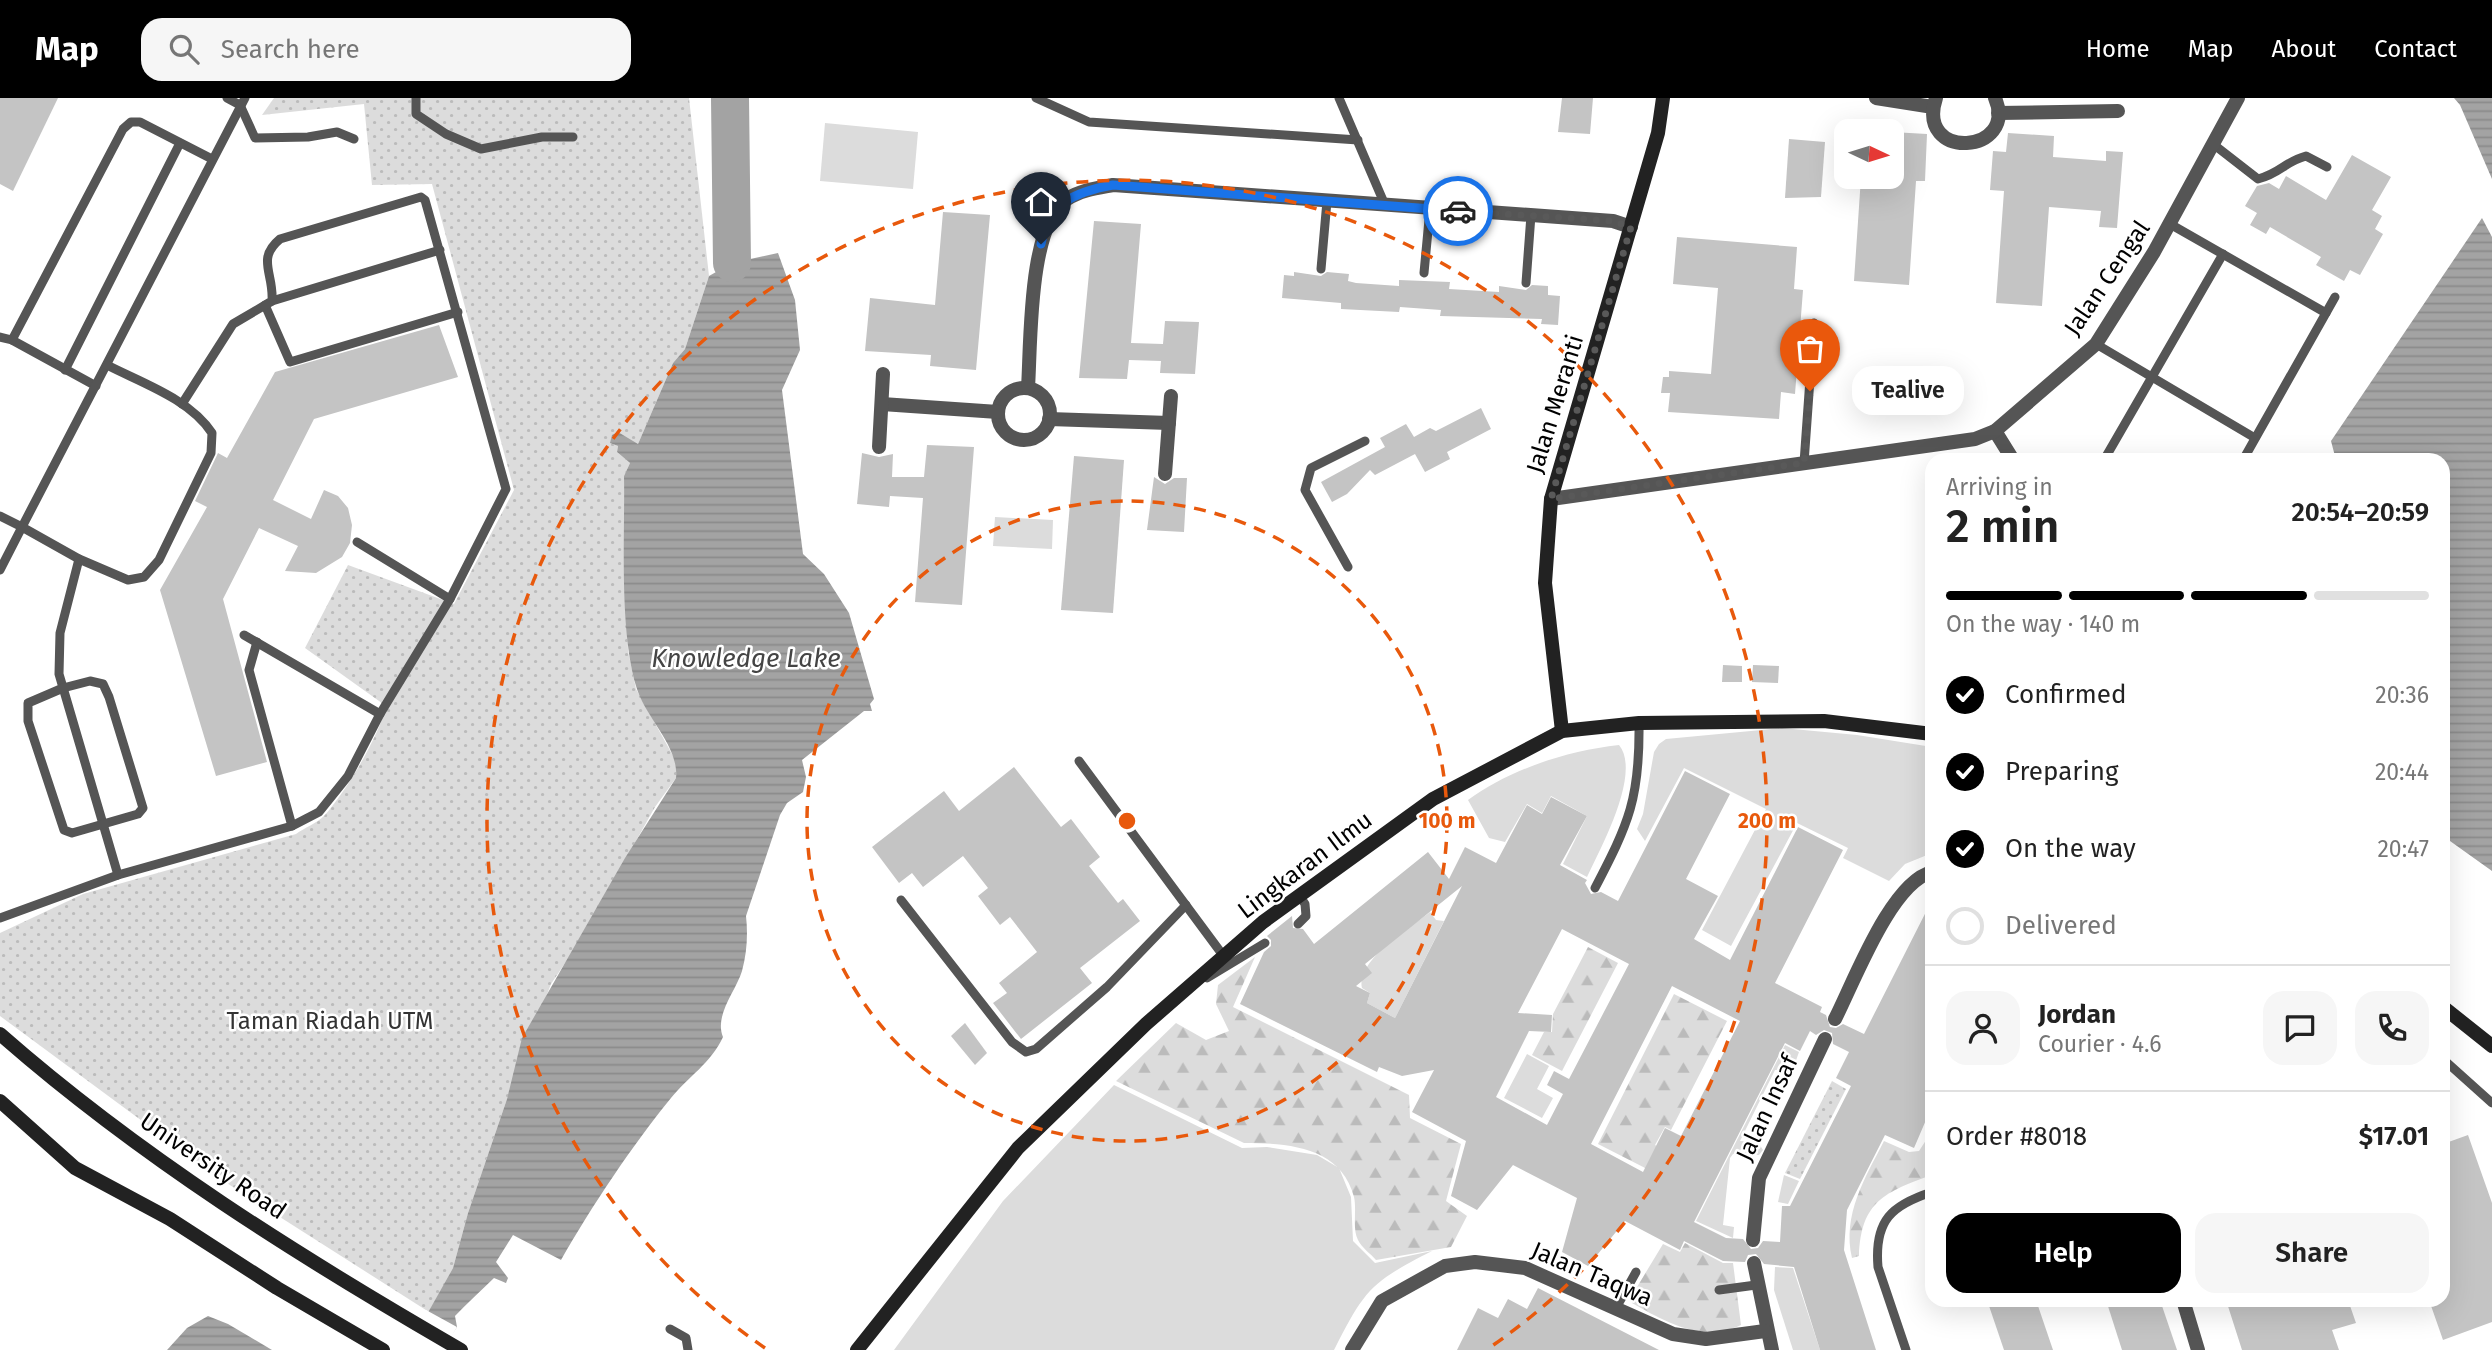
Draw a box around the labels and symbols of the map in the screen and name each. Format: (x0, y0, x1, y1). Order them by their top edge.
north arrow (1834, 119, 1904, 189)
pin (1011, 172, 1071, 244)
courier (1423, 176, 1493, 246)
street label: Jalan Cengal (2058, 215, 2156, 341)
pin (1780, 319, 1840, 391)
street label: Jalan Meranti (1521, 331, 1589, 477)
callout: Tealive (1852, 366, 1964, 416)
water label: Knowledge Lake (651, 643, 841, 674)
street label: Lingkaran Ilmu (1232, 805, 1378, 925)
text: 100 m (1418, 808, 1476, 834)
text: 200 m (1738, 808, 1796, 834)
centre of rings (1115, 809, 1139, 833)
park label: Taman Riadah UTM (227, 1007, 433, 1035)
street label: Jalan Insaf (1730, 1049, 1805, 1165)
street label: University Road (135, 1107, 291, 1225)
street label: Jalan Taqwa (1527, 1236, 1657, 1312)

